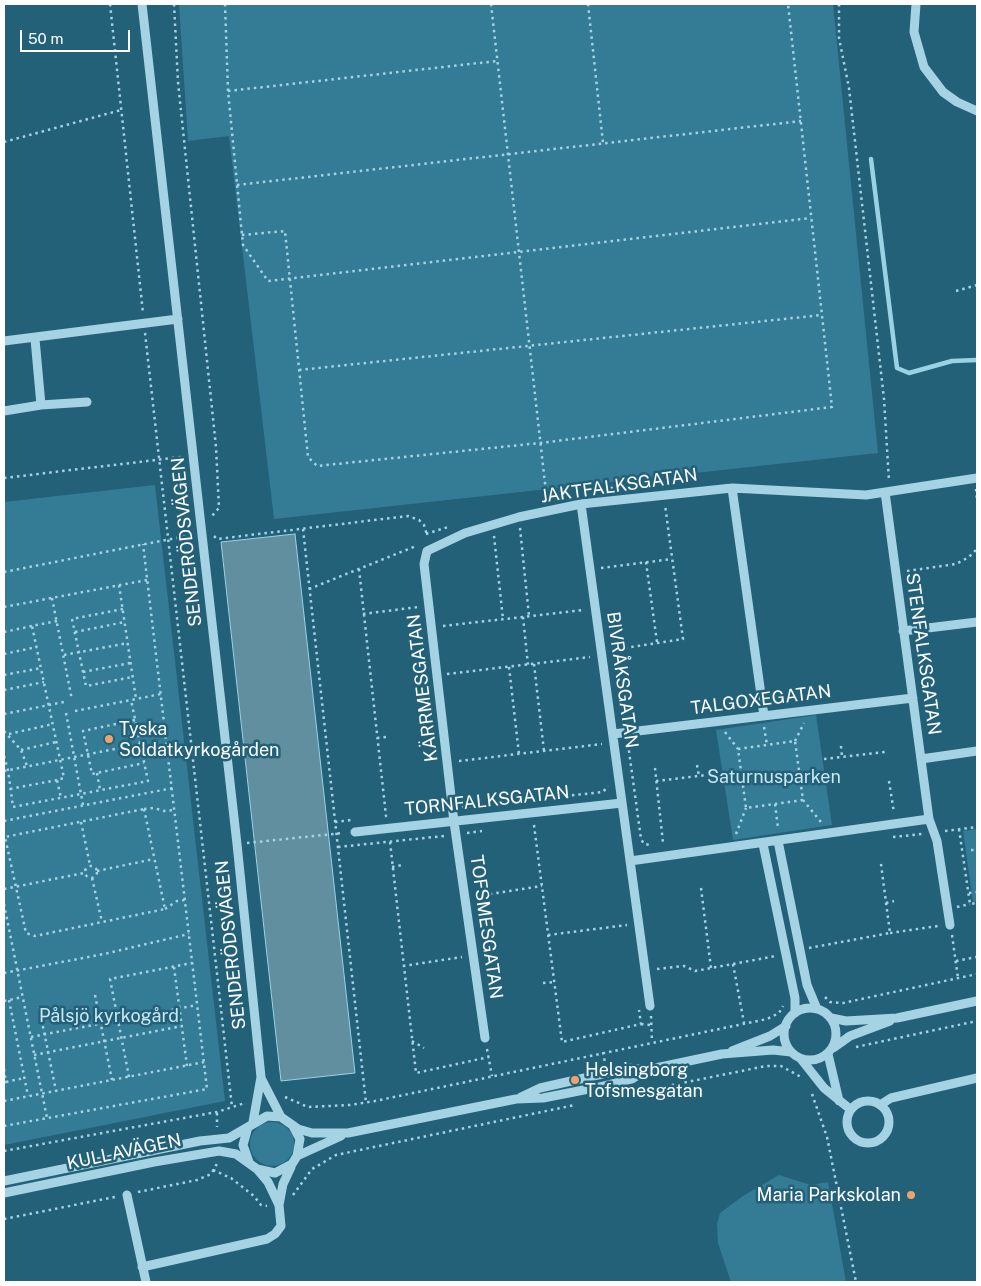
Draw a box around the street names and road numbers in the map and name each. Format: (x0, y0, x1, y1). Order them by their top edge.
street label: SENDERÖDSVÄGEN (167, 456, 207, 628)
street label: JAKTFALKSGATAN (539, 464, 699, 508)
street label: STENFALKSGATAN (901, 572, 945, 736)
street label: BIVRÅKSGATAN (602, 610, 642, 750)
street label: KÄRRMESGATAN (403, 613, 443, 763)
street label: TALGOXEGATAN (689, 681, 833, 719)
street label: TORNFALKSGATAN (403, 782, 571, 820)
street label: TOFSMESGATAN (465, 854, 507, 1000)
street label: SENDERÖDSVÄGEN (211, 859, 251, 1031)
street label: KULLAVÄGEN (65, 1129, 183, 1175)

